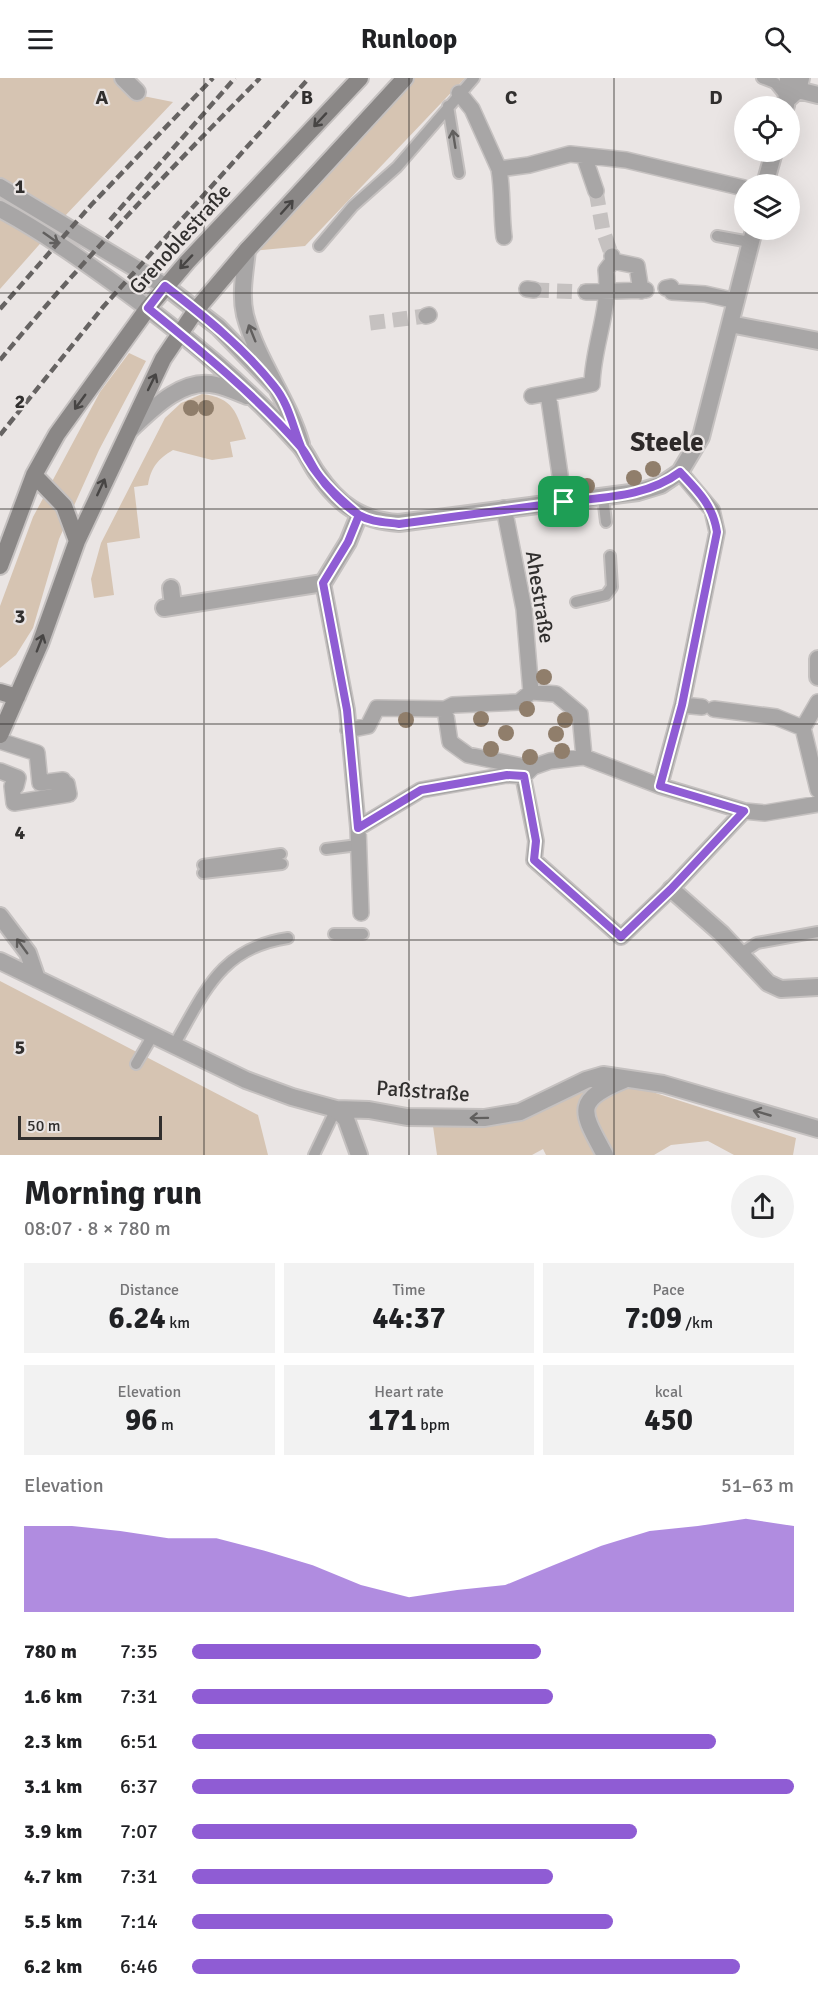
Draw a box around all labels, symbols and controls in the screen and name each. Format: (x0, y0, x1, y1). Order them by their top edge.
icon: menu (24, 23, 57, 56)
text: Runloop (361, 23, 457, 56)
icon: search (761, 23, 794, 56)
text: A (96, 85, 109, 110)
text: B (301, 85, 313, 110)
text: C (505, 85, 517, 110)
text: D (709, 85, 723, 110)
map controls (734, 96, 800, 240)
button: locate (734, 96, 800, 162)
one-way arrow (313, 113, 327, 128)
one-way arrow (448, 130, 459, 150)
text: 1 (15, 174, 26, 199)
button: layers (734, 174, 800, 240)
street label: Grenoblestraße (124, 178, 236, 300)
one-way arrow (280, 199, 294, 214)
one-way arrow (42, 232, 58, 244)
one-way arrow (179, 255, 194, 270)
one-way arrow (246, 324, 257, 342)
one-way arrow (147, 373, 159, 391)
text: 2 (15, 389, 25, 414)
one-way arrow (74, 393, 86, 409)
district label: Steele (630, 426, 704, 459)
pin (538, 476, 589, 527)
one-way arrow (96, 479, 108, 497)
icon: arrive (547, 485, 580, 518)
street label: Ahestraße (520, 549, 560, 645)
text: 3 (15, 604, 25, 629)
one-way arrow (35, 634, 46, 653)
text: 4 (15, 820, 26, 845)
one-way arrow (16, 938, 28, 954)
text: 5 (15, 1035, 25, 1060)
street label: Paßstraße (375, 1075, 471, 1107)
one-way arrow (753, 1107, 772, 1118)
one-way arrow (469, 1112, 489, 1123)
scale bar (18, 1113, 162, 1140)
text: 50 m (27, 1116, 61, 1136)
text: Morning run (24, 1173, 202, 1214)
button: share (731, 1175, 794, 1238)
text: 08:07 · 8 × 780 m (24, 1216, 171, 1241)
text: Distance (120, 1280, 179, 1300)
text: Time (393, 1280, 425, 1300)
text: Pace (653, 1280, 685, 1300)
text: 6.24 (109, 1300, 166, 1337)
text: 44:37 (372, 1300, 446, 1337)
text: 7:09 (624, 1300, 682, 1337)
text: km (166, 1313, 190, 1333)
text: /km (682, 1313, 713, 1333)
text: Elevation (117, 1382, 181, 1402)
text: Heart rate (374, 1382, 444, 1402)
text: kcal (655, 1382, 683, 1402)
text: 96 (125, 1402, 157, 1439)
text: 171 (368, 1402, 417, 1439)
text: 450 (644, 1402, 693, 1439)
text: m (157, 1415, 174, 1435)
text: bpm (417, 1415, 450, 1435)
text: Elevation (24, 1473, 104, 1498)
text: 51–63 m (721, 1473, 794, 1498)
text: 780 m (24, 1639, 77, 1664)
text: 7:35 (120, 1639, 158, 1664)
text: 1.6 km (24, 1684, 82, 1709)
text: 7:31 (120, 1684, 158, 1709)
text: 2.3 km (24, 1729, 82, 1754)
text: 6:51 (120, 1729, 158, 1754)
text: 3.1 km (24, 1774, 82, 1799)
text: 6:37 (120, 1774, 158, 1799)
text: 3.9 km (24, 1819, 82, 1844)
text: 7:07 (120, 1819, 158, 1844)
text: 4.7 km (24, 1864, 82, 1889)
text: 7:31 (120, 1864, 158, 1889)
text: 5.5 km (24, 1909, 82, 1934)
text: 7:14 (120, 1909, 158, 1934)
text: 6.2 km (24, 1954, 82, 1979)
text: 6:46 (120, 1954, 158, 1979)

